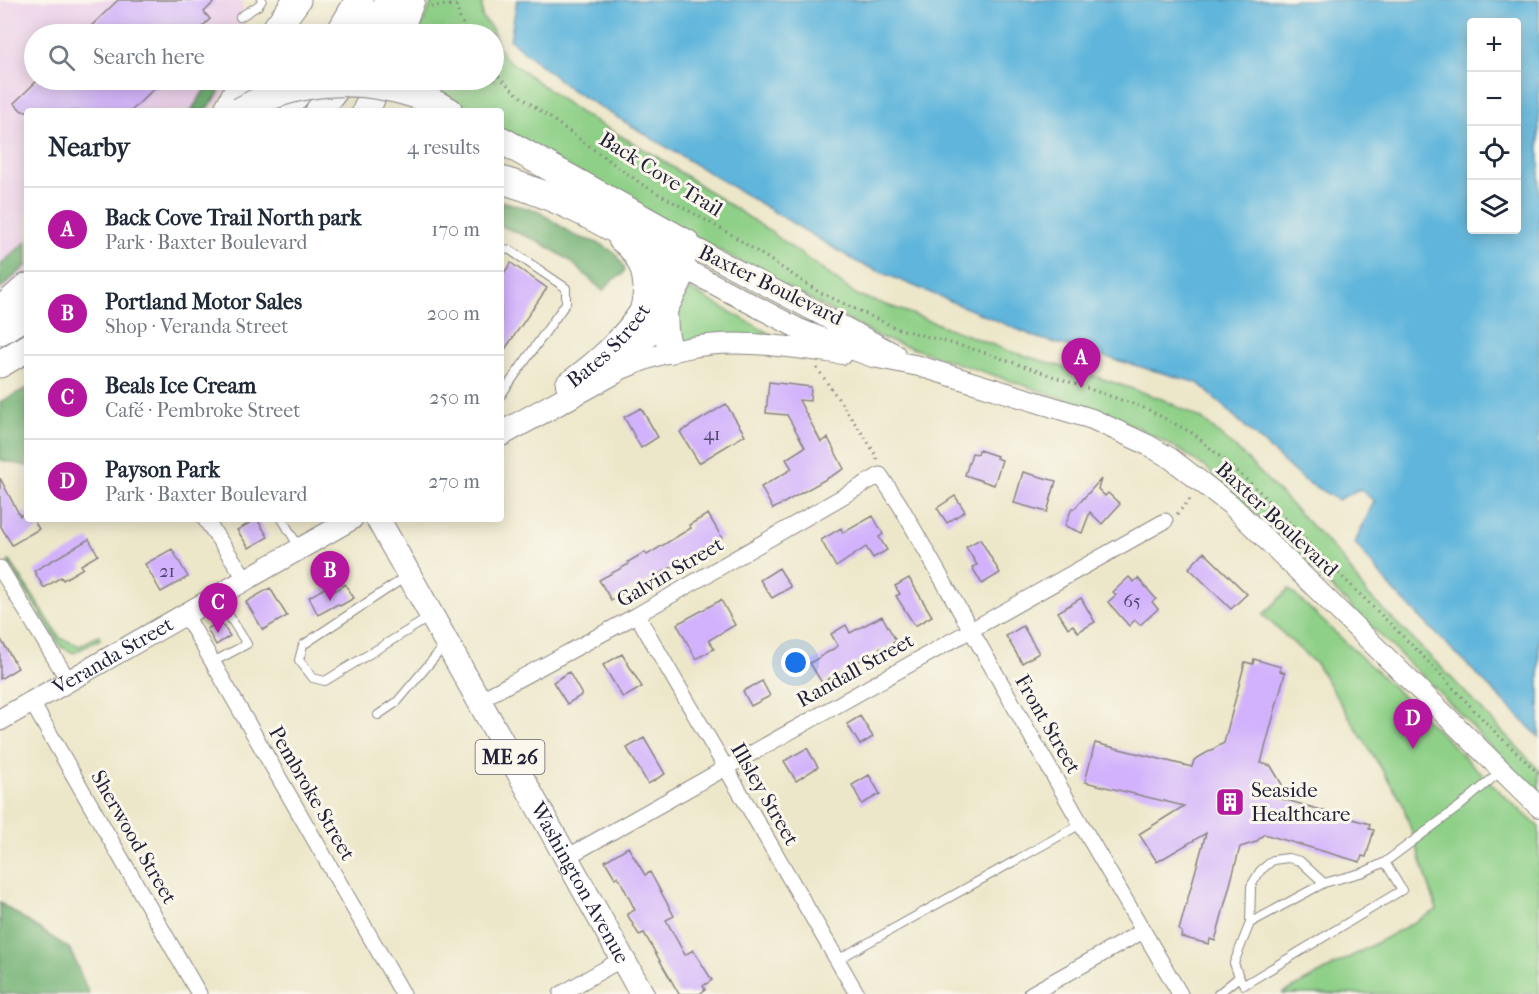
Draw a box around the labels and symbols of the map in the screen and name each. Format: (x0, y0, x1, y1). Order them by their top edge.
street label: Back Cove Trail (595, 127, 727, 222)
street label: Baxter Boulevard (695, 240, 848, 331)
street label: Bates Street (562, 299, 656, 393)
pin: A (1062, 338, 1100, 388)
house number: 41 (703, 424, 721, 445)
street label: Baxter Boulevard (1211, 456, 1343, 582)
street label: Galvin Street (612, 532, 728, 612)
pin: B (310, 552, 350, 601)
house number: 21 (159, 561, 175, 582)
pin: C (198, 584, 238, 633)
house number: 65 (1123, 591, 1141, 612)
street label: Veranda Street (48, 611, 178, 700)
street label: Randall Street (792, 628, 918, 712)
your location (781, 648, 810, 677)
street label: Front Street (1010, 670, 1086, 778)
pin: D (1394, 700, 1432, 749)
street label: Pembroke Street (264, 722, 360, 865)
street label: Illsley Street (726, 738, 804, 850)
road number: ME 26 (476, 740, 544, 774)
street label: Sherwood Street (86, 766, 182, 908)
place label: Seaside Healthcare (1251, 778, 1351, 826)
building icon: Seaside Healthcare (1214, 786, 1246, 818)
street label: Washington Avenue (525, 797, 635, 967)

